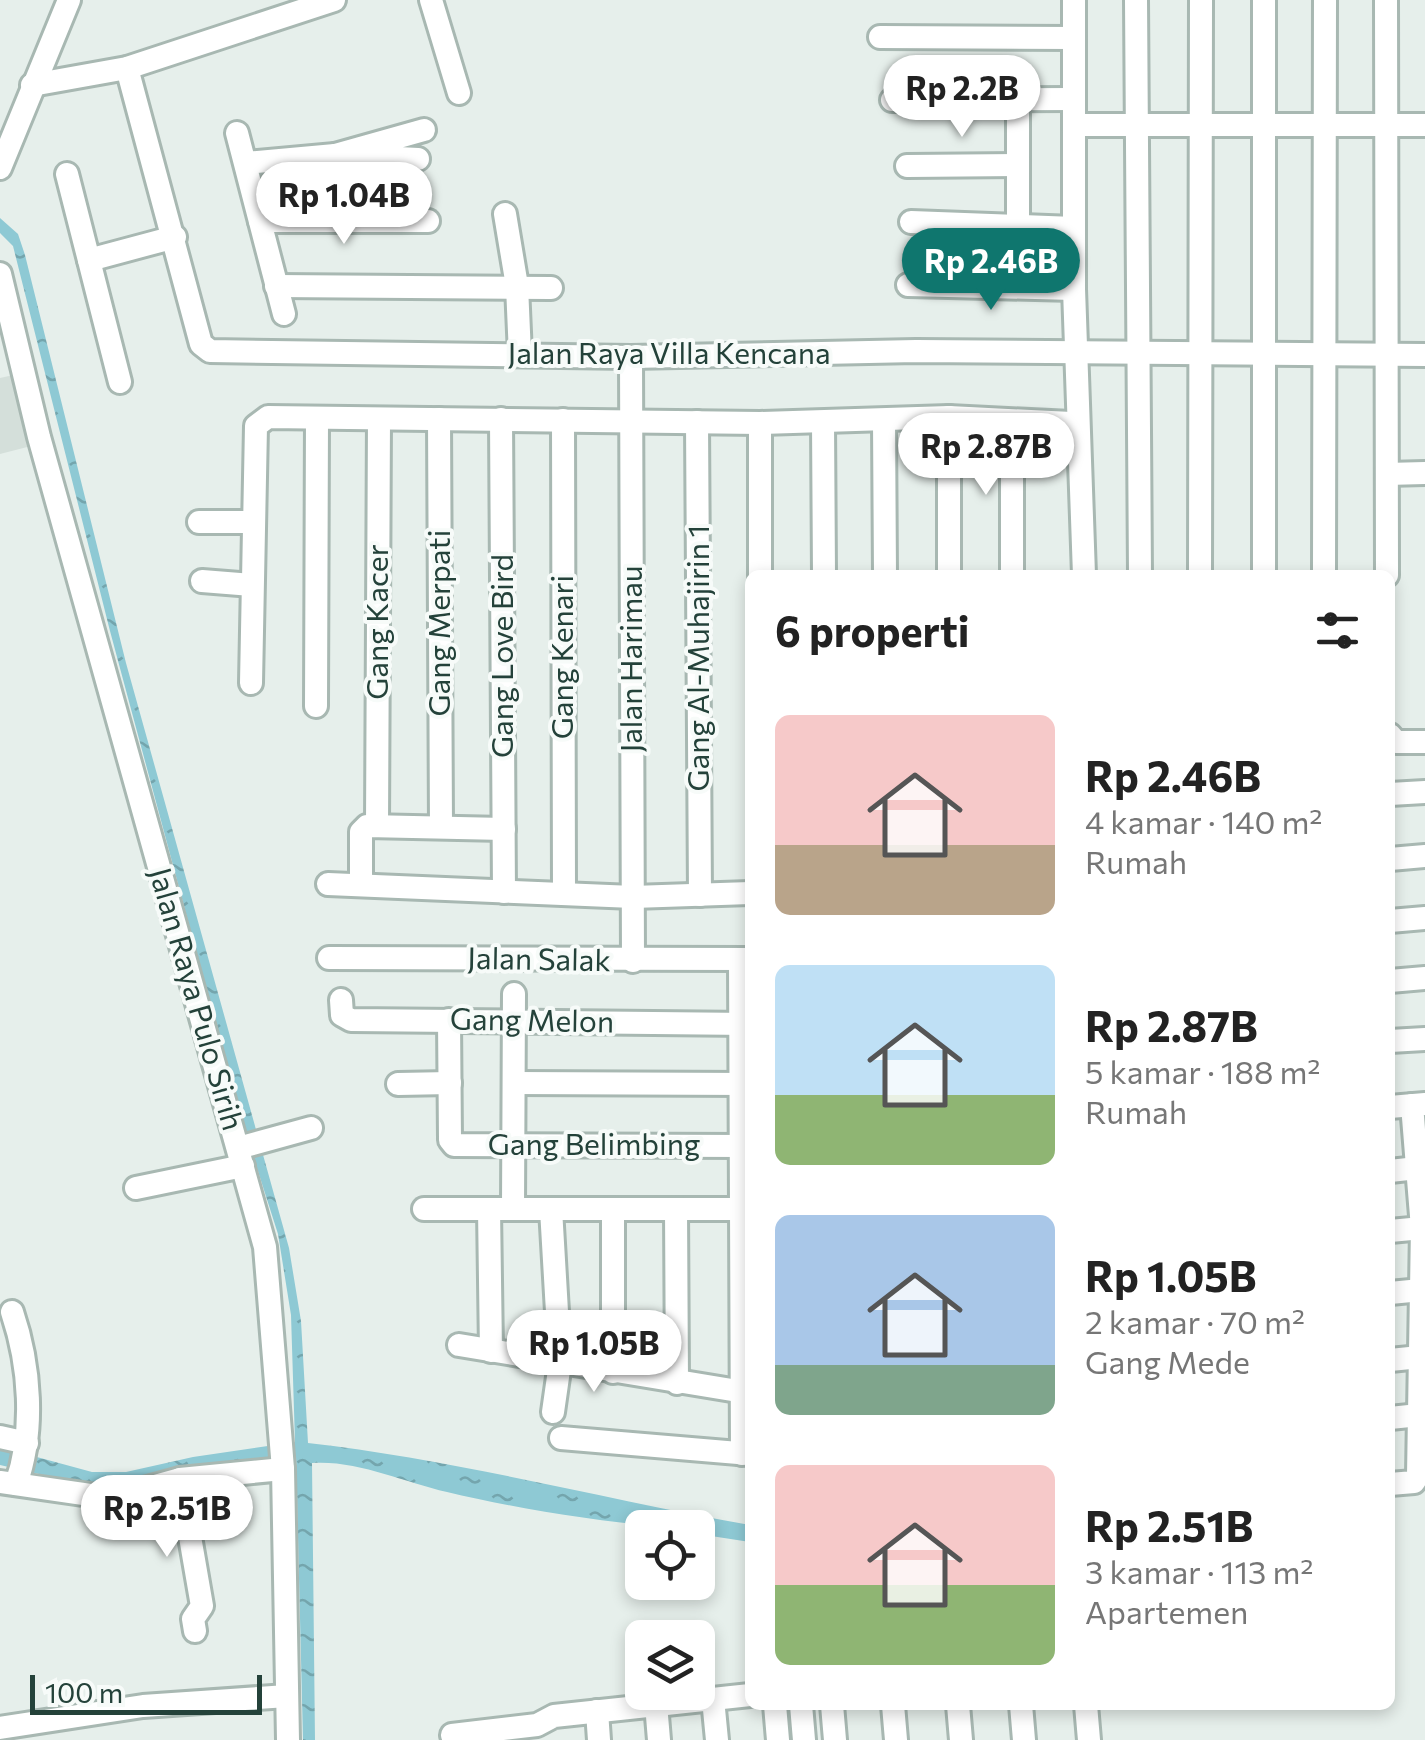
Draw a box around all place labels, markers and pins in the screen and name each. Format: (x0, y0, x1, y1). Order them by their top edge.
pin: Rp 2.2B (870, 55, 1054, 140)
pin: Rp 1.04B (241, 162, 447, 247)
pin: Rp 2.46B (888, 228, 1094, 313)
pin: Rp 2.87B (883, 413, 1089, 498)
pin: Rp 1.05B (491, 1310, 697, 1395)
pin: Rp 2.51B (64, 1475, 270, 1560)

